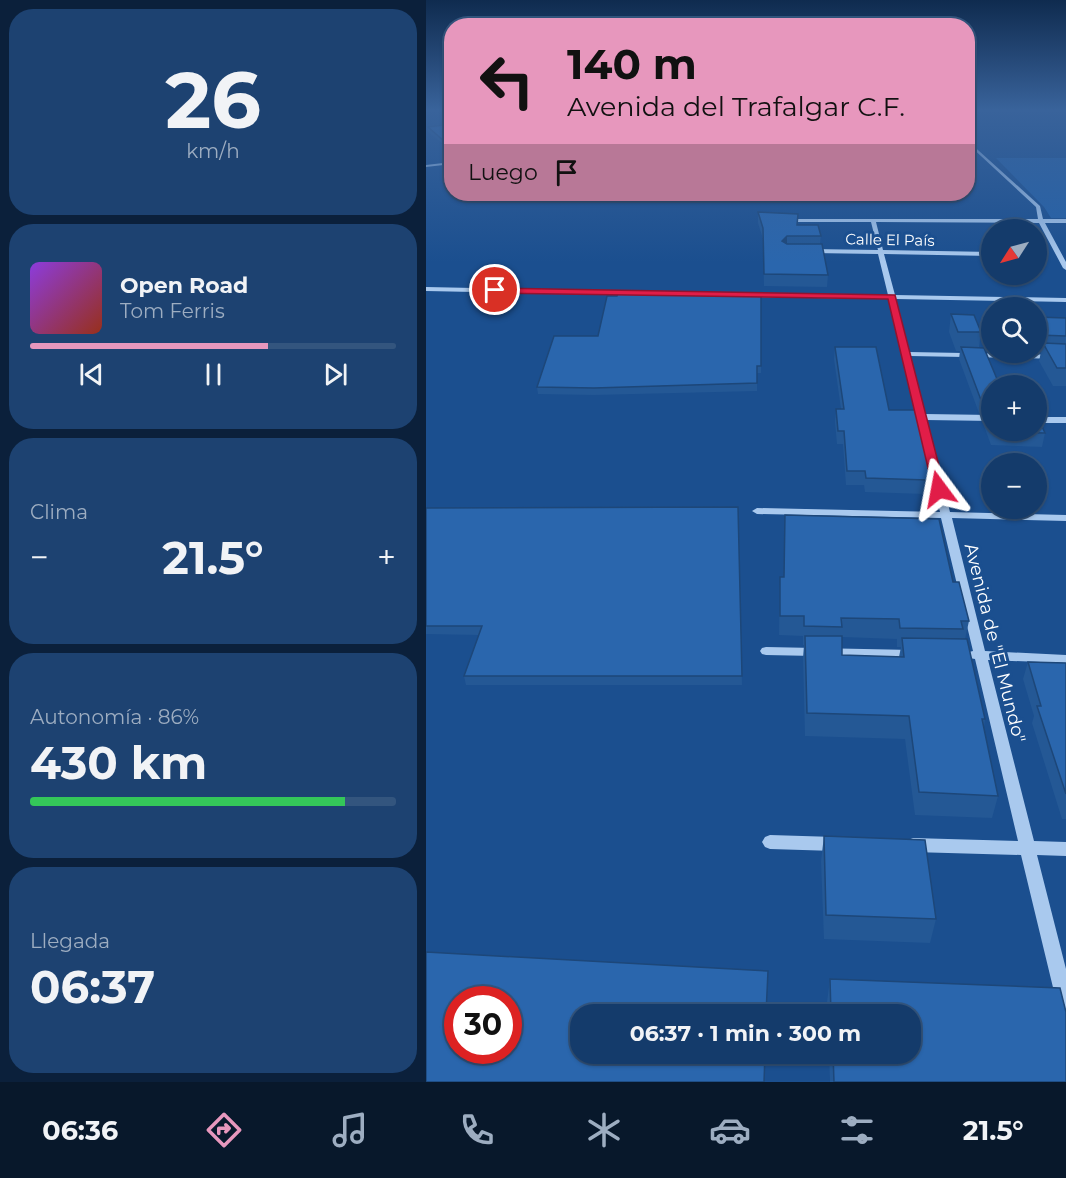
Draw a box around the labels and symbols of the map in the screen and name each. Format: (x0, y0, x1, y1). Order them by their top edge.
north arrow (981, 219, 1047, 285)
street label: Calle El País (845, 229, 935, 250)
pin (469, 264, 520, 315)
position arrow (907, 457, 971, 521)
street label: Avenida de "El Mundo" (960, 541, 1030, 745)
speed limit sign: 30 (444, 986, 522, 1064)

